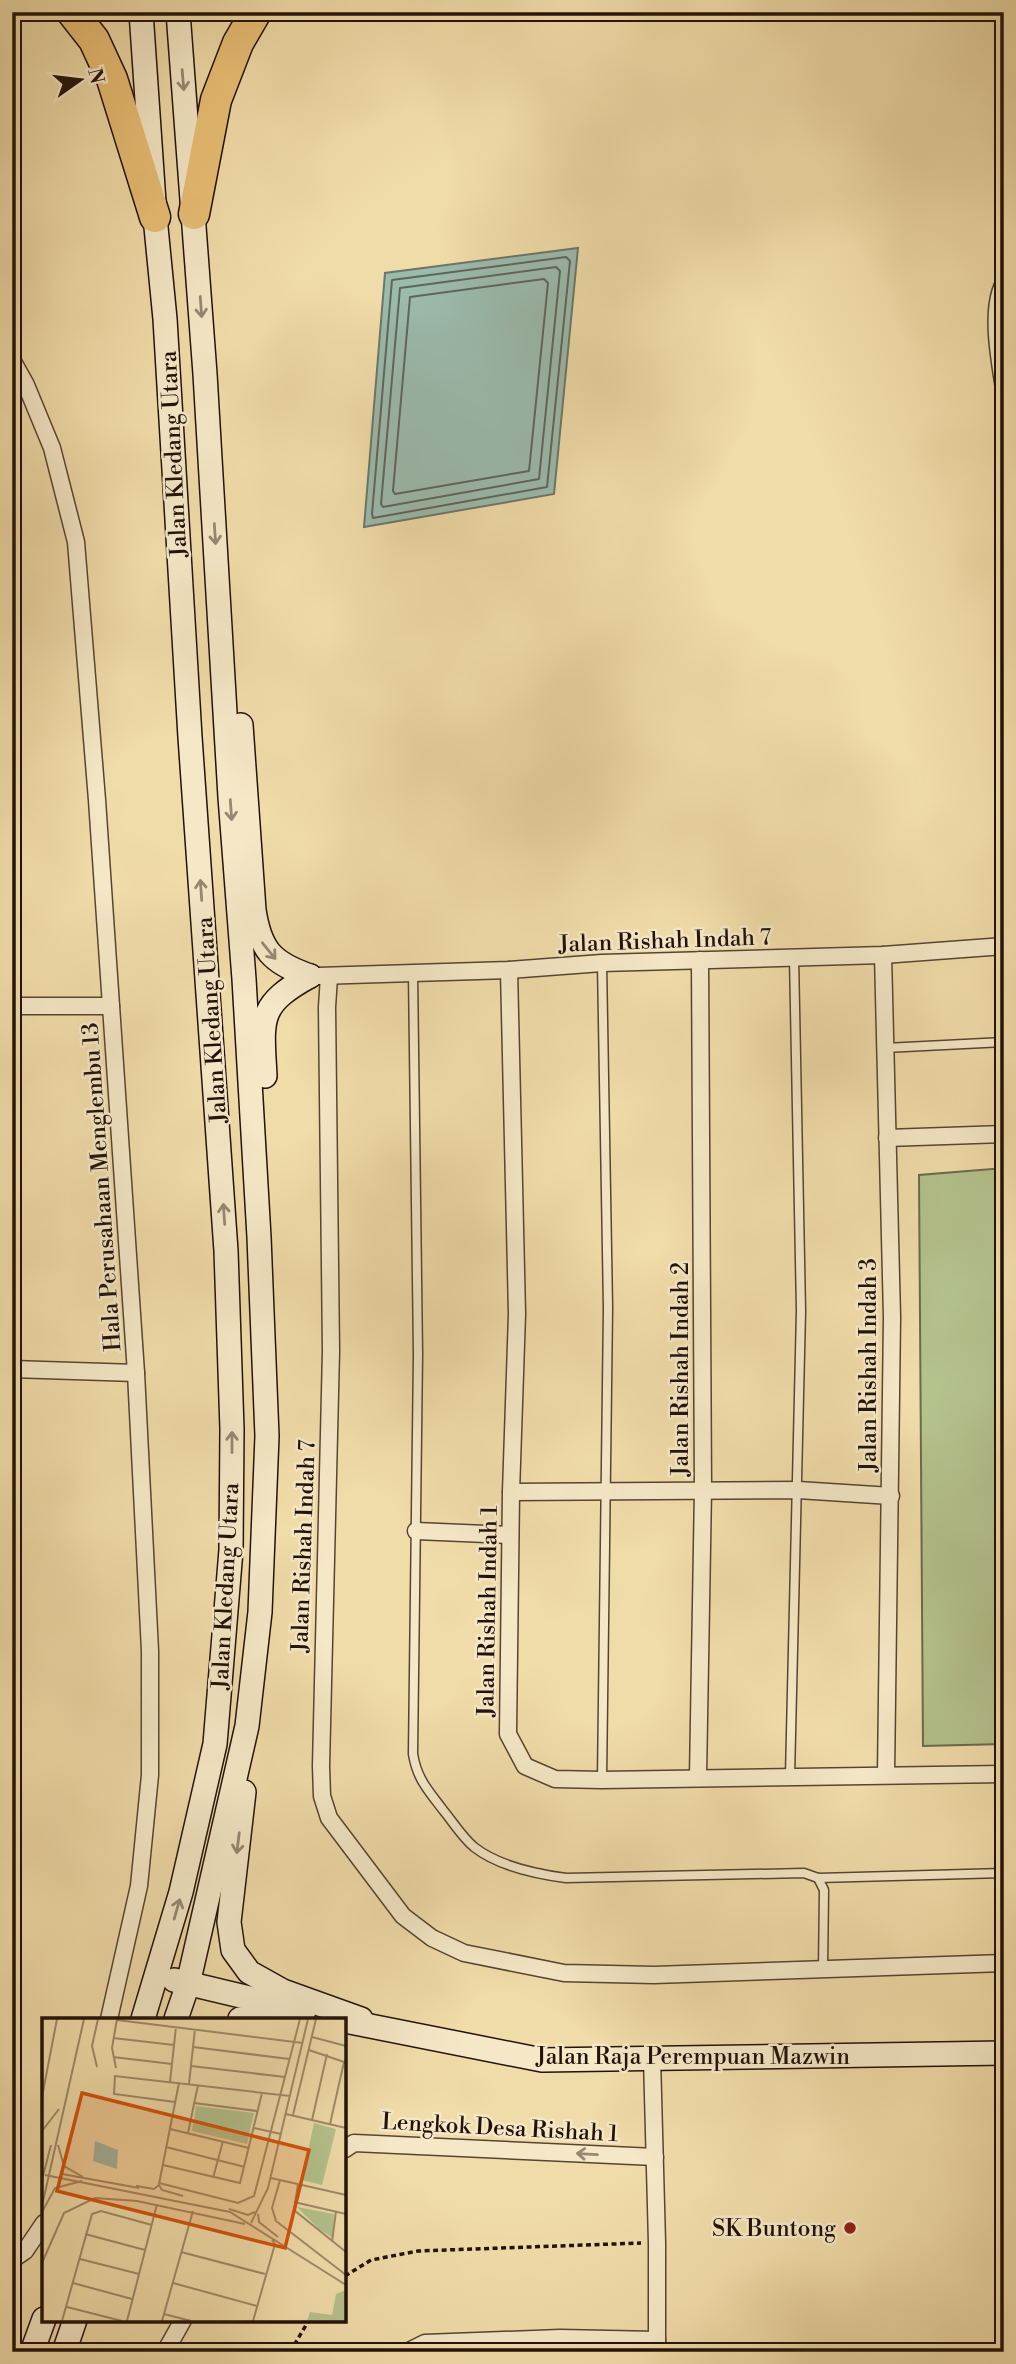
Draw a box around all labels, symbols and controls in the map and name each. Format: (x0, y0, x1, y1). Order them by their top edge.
north arrow (46, 46, 116, 116)
text: N (82, 66, 109, 86)
one-way arrow (177, 68, 190, 91)
one-way arrow (195, 295, 208, 318)
street label: Jalan Kledang Utara (155, 350, 193, 559)
one-way arrow (209, 522, 222, 545)
one-way arrow (225, 798, 238, 821)
one-way arrow (194, 879, 207, 901)
street label: Jalan Kledang Utara (191, 915, 233, 1125)
street label: Jalan Rishah Indah 7 (557, 923, 772, 959)
one-way arrow (261, 941, 276, 959)
street label: Hala Perusahaan Menglembu 13 (77, 1022, 127, 1352)
one-way arrow (217, 1203, 230, 1226)
street label: Jalan Rishah Indah 3 (855, 1258, 883, 1473)
street label: Jalan Rishah Indah 2 (667, 1262, 695, 1477)
one-way arrow (225, 1430, 239, 1453)
street label: Jalan Rishah Indah 7 (286, 1439, 322, 1654)
street label: Jalan Kledang Utara (207, 1482, 245, 1691)
street label: Jalan Rishah Indah 1 (472, 1505, 504, 1718)
one-way arrow (232, 1831, 245, 1853)
one-way arrow (171, 1898, 184, 1920)
inset map (42, 2018, 346, 2322)
street label: Jalan Raja Perempuan Mazwin (535, 2043, 850, 2071)
street label: Lengkok Desa Rishah 1 (381, 2108, 619, 2148)
one-way arrow (575, 2147, 598, 2160)
place label: SK Buntong (712, 2215, 836, 2243)
marker: SK Buntong (842, 2220, 858, 2236)

